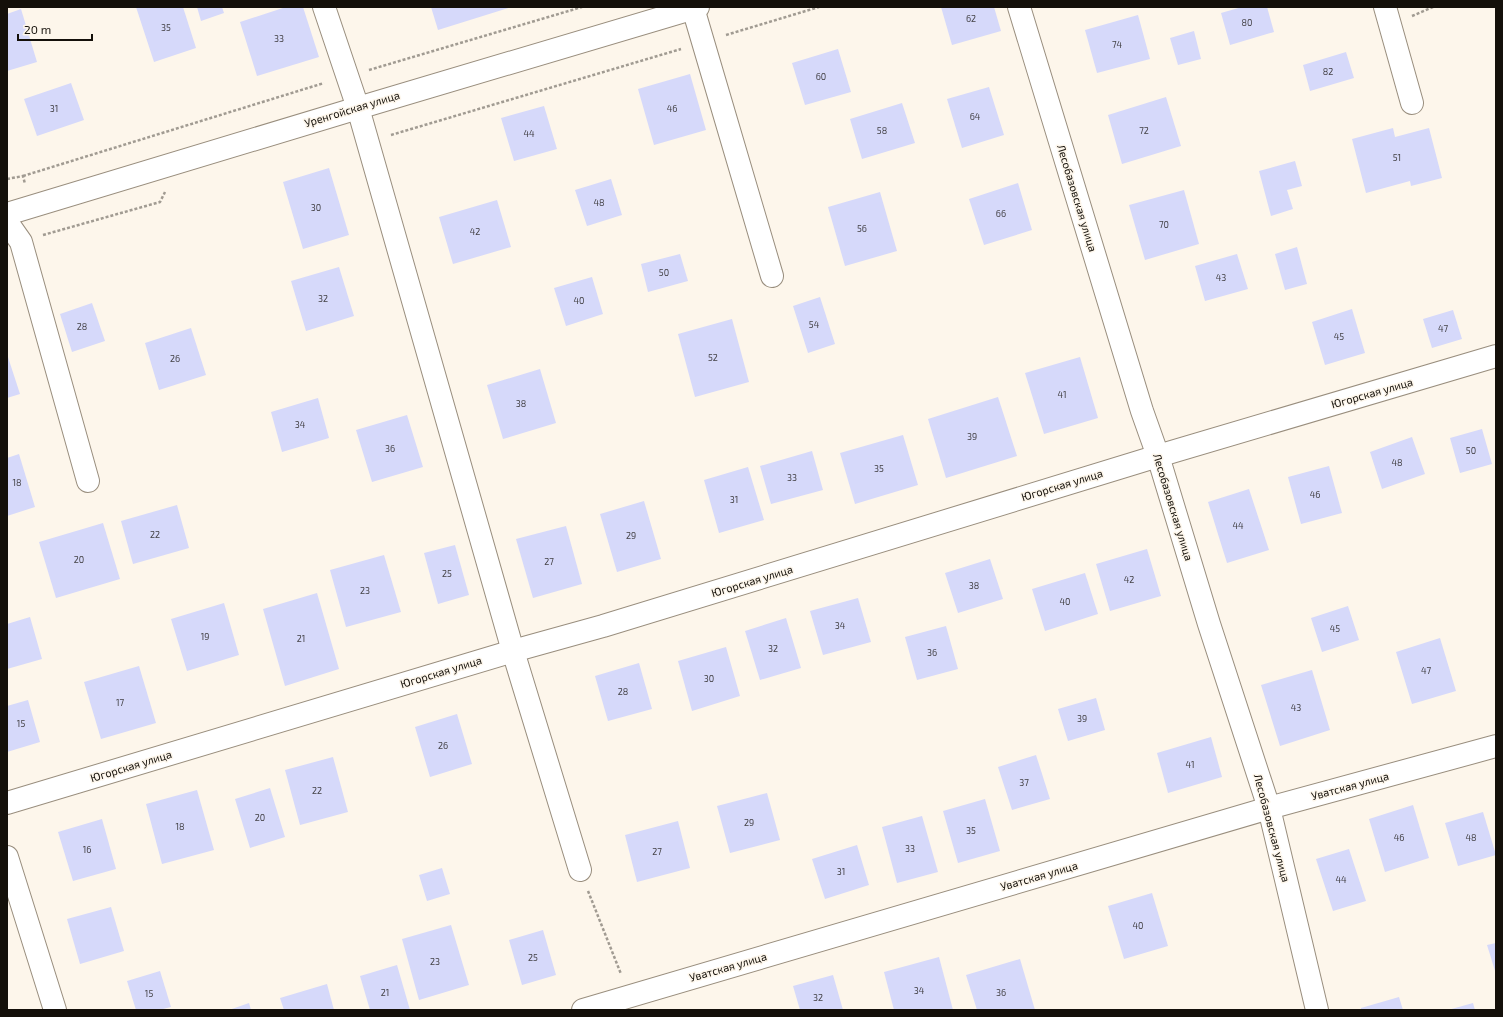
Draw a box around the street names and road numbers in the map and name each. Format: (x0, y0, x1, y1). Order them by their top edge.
street label: Уренгойская улица (303, 88, 401, 130)
street label: Лесобазовская улица (1054, 143, 1100, 253)
street label: Югорская улица (1330, 375, 1414, 411)
street label: Лесобазовская улица (1150, 452, 1196, 562)
street label: Югорская улица (1020, 466, 1104, 504)
street label: Югорская улица (710, 562, 794, 600)
street label: Югорская улица (399, 653, 483, 691)
street label: Югорская улица (89, 747, 173, 785)
street label: Уватская улица (1310, 769, 1390, 803)
street label: Лесобазовская улица (1251, 772, 1293, 884)
street label: Уватская улица (999, 858, 1079, 894)
street label: Уватская улица (688, 949, 768, 985)

